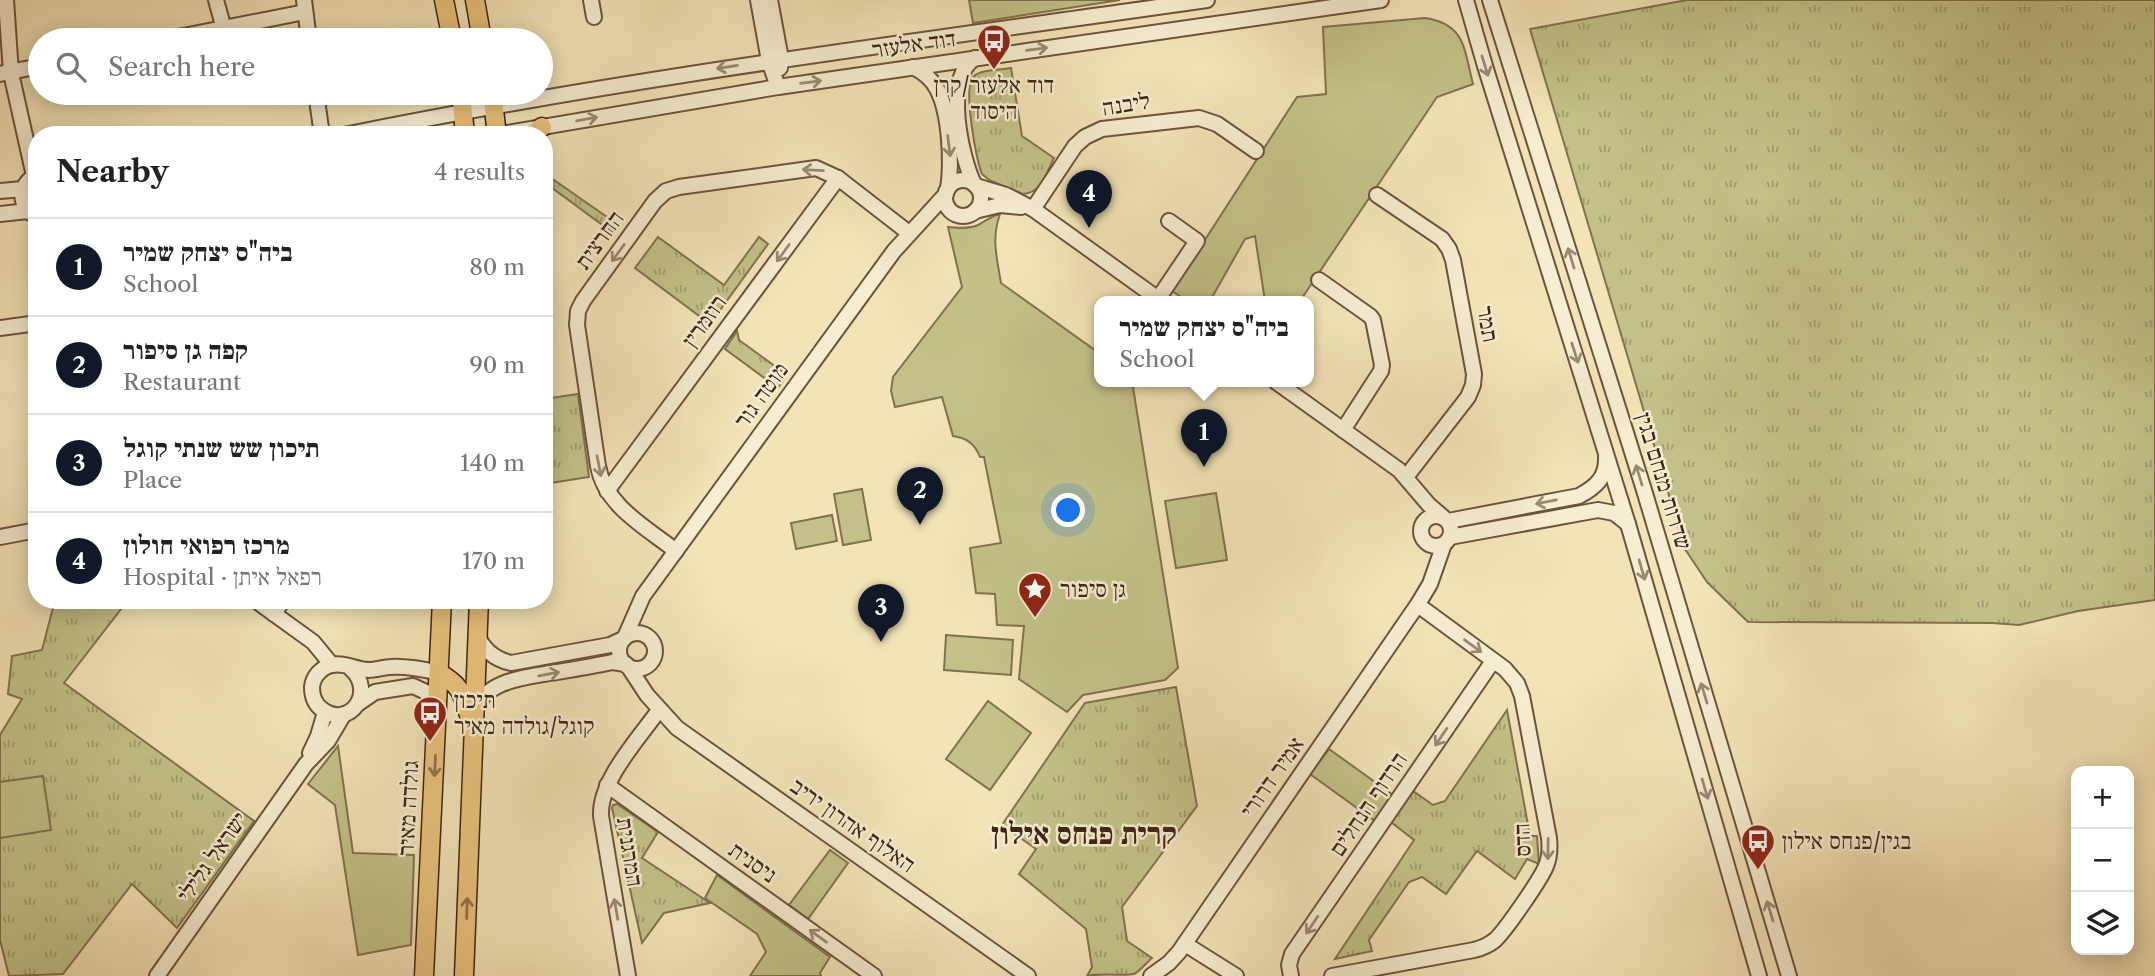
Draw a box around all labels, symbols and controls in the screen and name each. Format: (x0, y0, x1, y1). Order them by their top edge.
bus stop icon: דוד אלעזר/קרן היסוד (975, 22, 1013, 71)
street label: דוד אלעזר (870, 24, 958, 64)
search box (28, 28, 553, 105)
one-way arrow (1025, 42, 1047, 55)
icon: search (52, 48, 90, 86)
text: Search here (108, 51, 255, 83)
one-way arrow (1479, 54, 1492, 76)
one-way arrow (716, 61, 739, 74)
place label: דוד אלעזר/קרן היסוד (934, 71, 1054, 125)
one-way arrow (800, 75, 822, 88)
street label: ליבנה (1100, 86, 1152, 122)
one-way arrow (575, 112, 598, 126)
one-way arrow (942, 134, 955, 157)
text: Nearby (56, 153, 169, 190)
text: 4 results (434, 158, 525, 186)
one-way arrow (802, 163, 825, 176)
pin: 4 (1066, 170, 1112, 228)
street label: החרצית (568, 205, 630, 275)
text: ביה"ס יצחק שמיר (123, 236, 293, 268)
one-way arrow (611, 243, 625, 262)
one-way arrow (776, 243, 791, 262)
one-way arrow (1563, 247, 1576, 269)
text: 1 (74, 253, 84, 281)
text: 80 m (469, 253, 525, 281)
text: School (123, 270, 198, 298)
street label: רוזמרין (676, 289, 732, 353)
popup (1094, 296, 1314, 387)
street label: תמר (1471, 304, 1505, 344)
text: ביה"ס יצחק שמיר (1119, 311, 1289, 343)
text: קפה גן סיפור (123, 334, 248, 366)
one-way arrow (1570, 341, 1583, 363)
text: School (1119, 345, 1195, 373)
text: 2 (72, 351, 86, 379)
text: 90 m (469, 351, 525, 379)
street label: מוטה גור (728, 357, 794, 433)
text: Restaurant (123, 368, 241, 396)
pin: 1 (1181, 409, 1227, 467)
street label: שדרות מנחם בגין (1630, 409, 1698, 553)
text: תיכון שש שנתי קוגל (123, 432, 320, 464)
text: 3 (73, 449, 86, 477)
text: 140 m (460, 449, 525, 477)
one-way arrow (592, 454, 606, 477)
one-way arrow (1631, 464, 1644, 486)
text: Place (123, 466, 182, 494)
pin: 2 (897, 467, 943, 525)
your location (1051, 493, 1085, 527)
one-way arrow (1536, 496, 1558, 509)
text: מרכז רפואי חולון (123, 529, 290, 561)
text: 4 (72, 547, 86, 575)
text: 170 m (462, 547, 525, 575)
one-way arrow (1636, 559, 1649, 581)
text: Hospital · רפאל איתן (123, 563, 322, 591)
place icon: גן סיפור (1016, 570, 1054, 619)
place label: גן סיפור (1060, 575, 1126, 603)
pin: 3 (858, 584, 904, 642)
one-way arrow (1463, 638, 1482, 653)
one-way arrow (537, 667, 560, 680)
one-way arrow (1697, 682, 1710, 704)
place label: תיכון קוגל/גולדה מאיר (454, 686, 594, 740)
bus stop icon: תיכון קוגל/גולדה מאיר (411, 694, 449, 743)
one-way arrow (1434, 727, 1448, 746)
street label: אמיר דרורי (1234, 731, 1310, 823)
street label: הרדוף הנחלים (1323, 747, 1413, 861)
one-way arrow (428, 755, 441, 778)
street label: גולדה מאיר (392, 759, 424, 856)
map controls (2071, 766, 2134, 955)
button: + (2071, 766, 2134, 829)
street label: האלוף אהרון יריב (785, 772, 921, 878)
one-way arrow (1699, 778, 1712, 800)
street label: ישראל גלילי (171, 807, 253, 907)
street label: המרגנית (611, 815, 649, 889)
district label: קרית פנחס אילון (991, 815, 1177, 852)
bus stop icon: בגין/פנחס אילון (1739, 822, 1777, 871)
street label: הדס (1507, 823, 1537, 857)
place label: בגין/פנחס אילון (1782, 827, 1911, 855)
button: − (2071, 829, 2134, 892)
street label: ניסנית (723, 835, 783, 889)
one-way arrow (1541, 837, 1555, 860)
button: layers (2071, 892, 2134, 955)
one-way arrow (460, 897, 473, 920)
one-way arrow (609, 898, 623, 921)
one-way arrow (1762, 900, 1775, 922)
one-way arrow (1305, 915, 1319, 934)
one-way arrow (809, 929, 828, 943)

